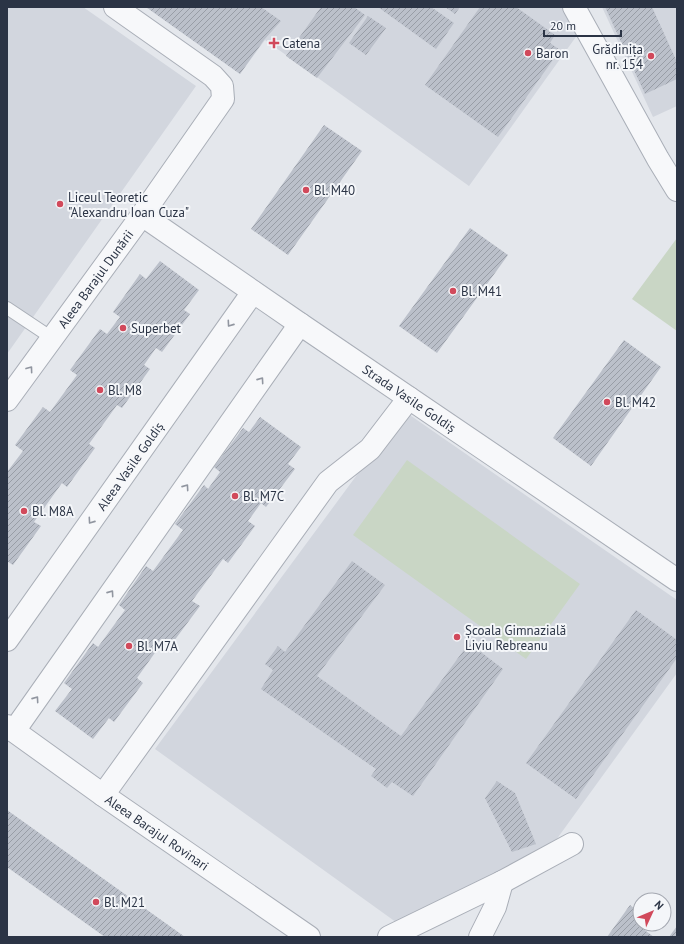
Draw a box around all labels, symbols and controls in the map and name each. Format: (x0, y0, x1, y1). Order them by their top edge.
scale bar (544, 12, 621, 38)
text: 20 m (550, 18, 576, 33)
place label: Catena (282, 35, 320, 52)
marker: Catena (269, 38, 279, 48)
place label: Grădinița nr. 154 (592, 41, 643, 73)
place label: Baron (536, 45, 569, 62)
marker: Baron (523, 48, 533, 58)
marker: Grădinița nr. 154 (646, 51, 656, 61)
place label: Bl. M40 (314, 182, 355, 199)
marker: Bl. M40 (301, 185, 311, 195)
place label: Liceul Teoretic "Alexandru Ioan Cuza" (68, 189, 189, 221)
marker: Liceul Teoretic "Alexandru Ioan Cuza" (55, 199, 65, 209)
street label: Aleea Barajul Dunării (54, 227, 137, 332)
place label: Bl. M41 (461, 283, 502, 300)
marker: Bl. M41 (448, 286, 458, 296)
one-way arrow (228, 319, 235, 326)
place label: Superbet (131, 320, 182, 337)
marker: Superbet (118, 323, 128, 333)
street label: Strada Vasile Goldiș (359, 361, 459, 436)
one-way arrow (25, 366, 32, 373)
one-way arrow (256, 378, 263, 385)
place label: Bl. M8 (108, 382, 142, 399)
marker: Bl. M8 (95, 385, 105, 395)
place label: Bl. M42 (615, 394, 656, 411)
marker: Bl. M42 (602, 397, 612, 407)
street label: Aleea Vasile Goldiș (93, 419, 168, 514)
one-way arrow (181, 484, 188, 491)
place label: Bl. M7C (243, 488, 284, 505)
marker: Bl. M7C (230, 491, 240, 501)
place label: Bl. M8A (32, 503, 74, 520)
marker: Bl. M8A (19, 506, 29, 516)
one-way arrow (89, 517, 96, 524)
one-way arrow (106, 590, 114, 597)
place label: Școala Gimnazială Liviu Rebreanu (465, 622, 566, 654)
marker: Școala Gimnazială Liviu Rebreanu (452, 632, 462, 642)
place label: Bl. M7A (137, 638, 178, 655)
marker: Bl. M7A (124, 641, 134, 651)
one-way arrow (31, 696, 39, 703)
street label: Aleea Barajul Rovinari (102, 791, 212, 874)
north arrow (632, 892, 672, 932)
place label: Bl. M21 (104, 894, 145, 911)
marker: Bl. M21 (91, 897, 101, 907)
text: N (652, 898, 667, 913)

